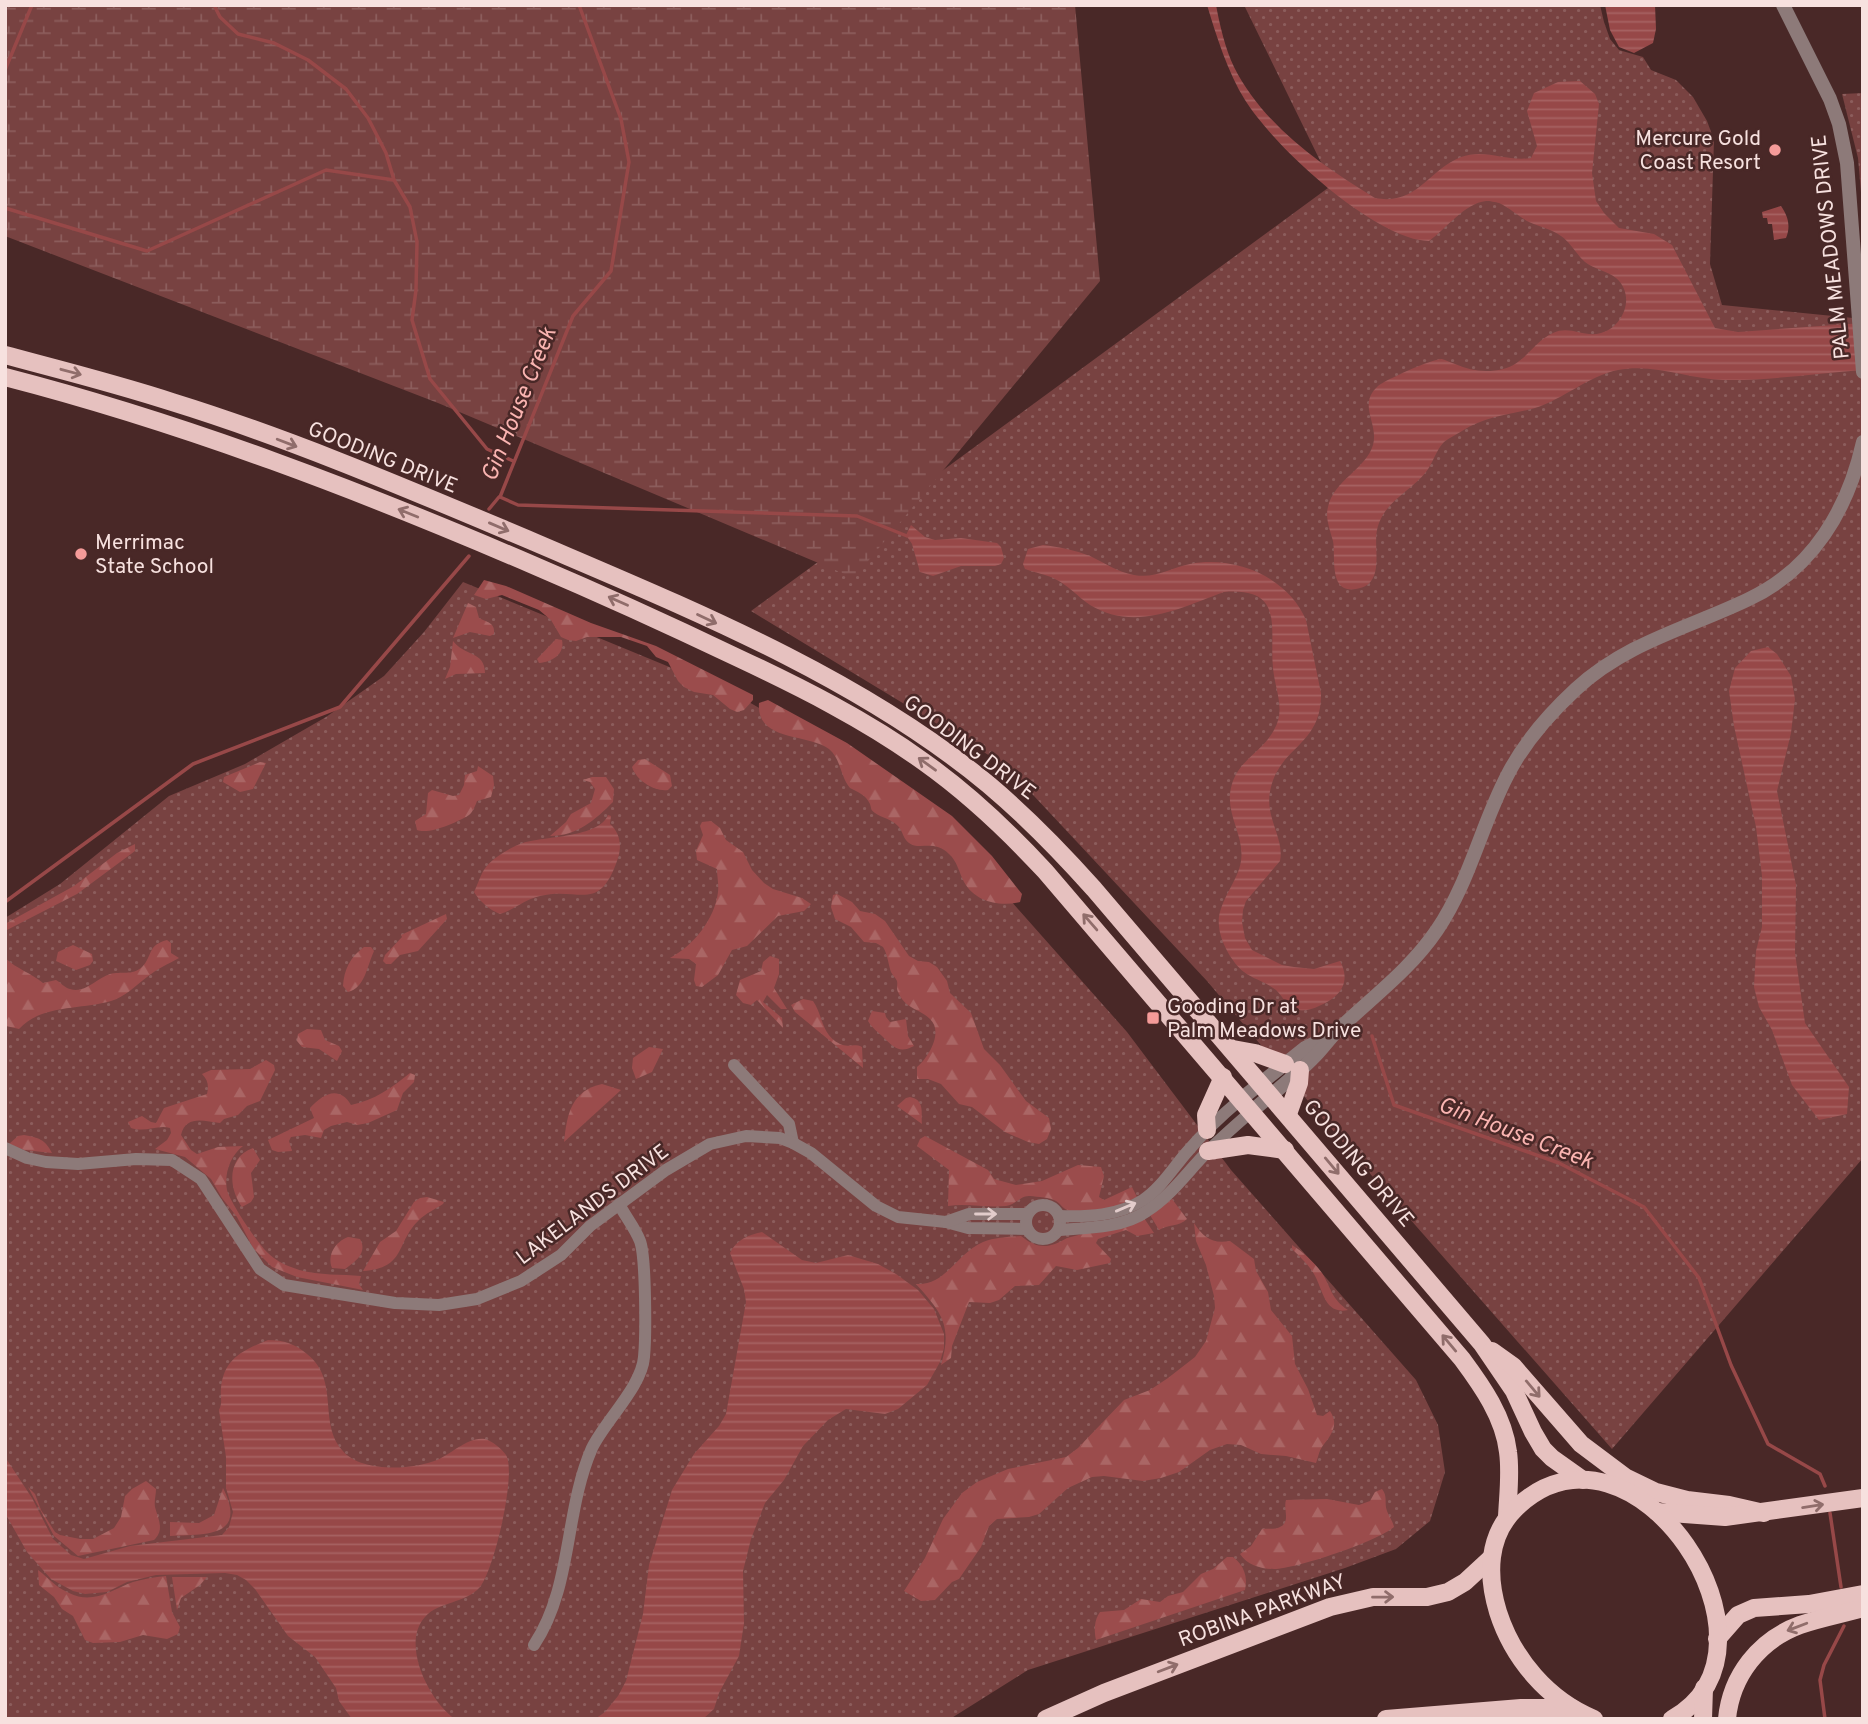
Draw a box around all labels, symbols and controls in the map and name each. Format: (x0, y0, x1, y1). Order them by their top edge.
place label: Mercure Gold Coast Resort (1635, 126, 1761, 177)
street label: PALM MEADOWS DRIVE (1806, 133, 1857, 360)
marker: Mercure Gold Coast Resort (1767, 142, 1783, 158)
water label: Gin House Creek (476, 323, 565, 486)
one-way arrow (60, 367, 82, 380)
street label: GOODING DRIVE (304, 416, 461, 501)
one-way arrow (276, 438, 298, 451)
one-way arrow (398, 506, 420, 519)
one-way arrow (487, 522, 509, 535)
place label: Merrimac State School (95, 530, 214, 581)
marker: Merrimac State School (73, 546, 89, 562)
one-way arrow (608, 594, 629, 607)
one-way arrow (696, 613, 717, 626)
street label: GOODING DRIVE (897, 689, 1041, 807)
one-way arrow (918, 757, 937, 771)
one-way arrow (1082, 914, 1098, 932)
place label: Gooding Dr at Palm Meadows Drive (1167, 994, 1361, 1045)
marker: Gooding Dr at Palm Meadows Drive (1145, 1010, 1161, 1026)
water label: Gin House Creek (1434, 1091, 1597, 1177)
street label: GOODING DRIVE (1296, 1094, 1419, 1234)
street label: LAKELANDS DRIVE (511, 1139, 675, 1272)
one-way arrow (1324, 1157, 1340, 1175)
one-way arrow (1115, 1200, 1136, 1213)
one-way arrow (974, 1207, 997, 1221)
one-way arrow (1441, 1335, 1457, 1353)
one-way arrow (1525, 1380, 1541, 1398)
one-way arrow (1801, 1499, 1824, 1512)
street label: ROBINA PARKWAY (1175, 1569, 1350, 1654)
one-way arrow (1371, 1590, 1394, 1604)
one-way arrow (1787, 1621, 1809, 1634)
one-way arrow (1157, 1661, 1178, 1674)

